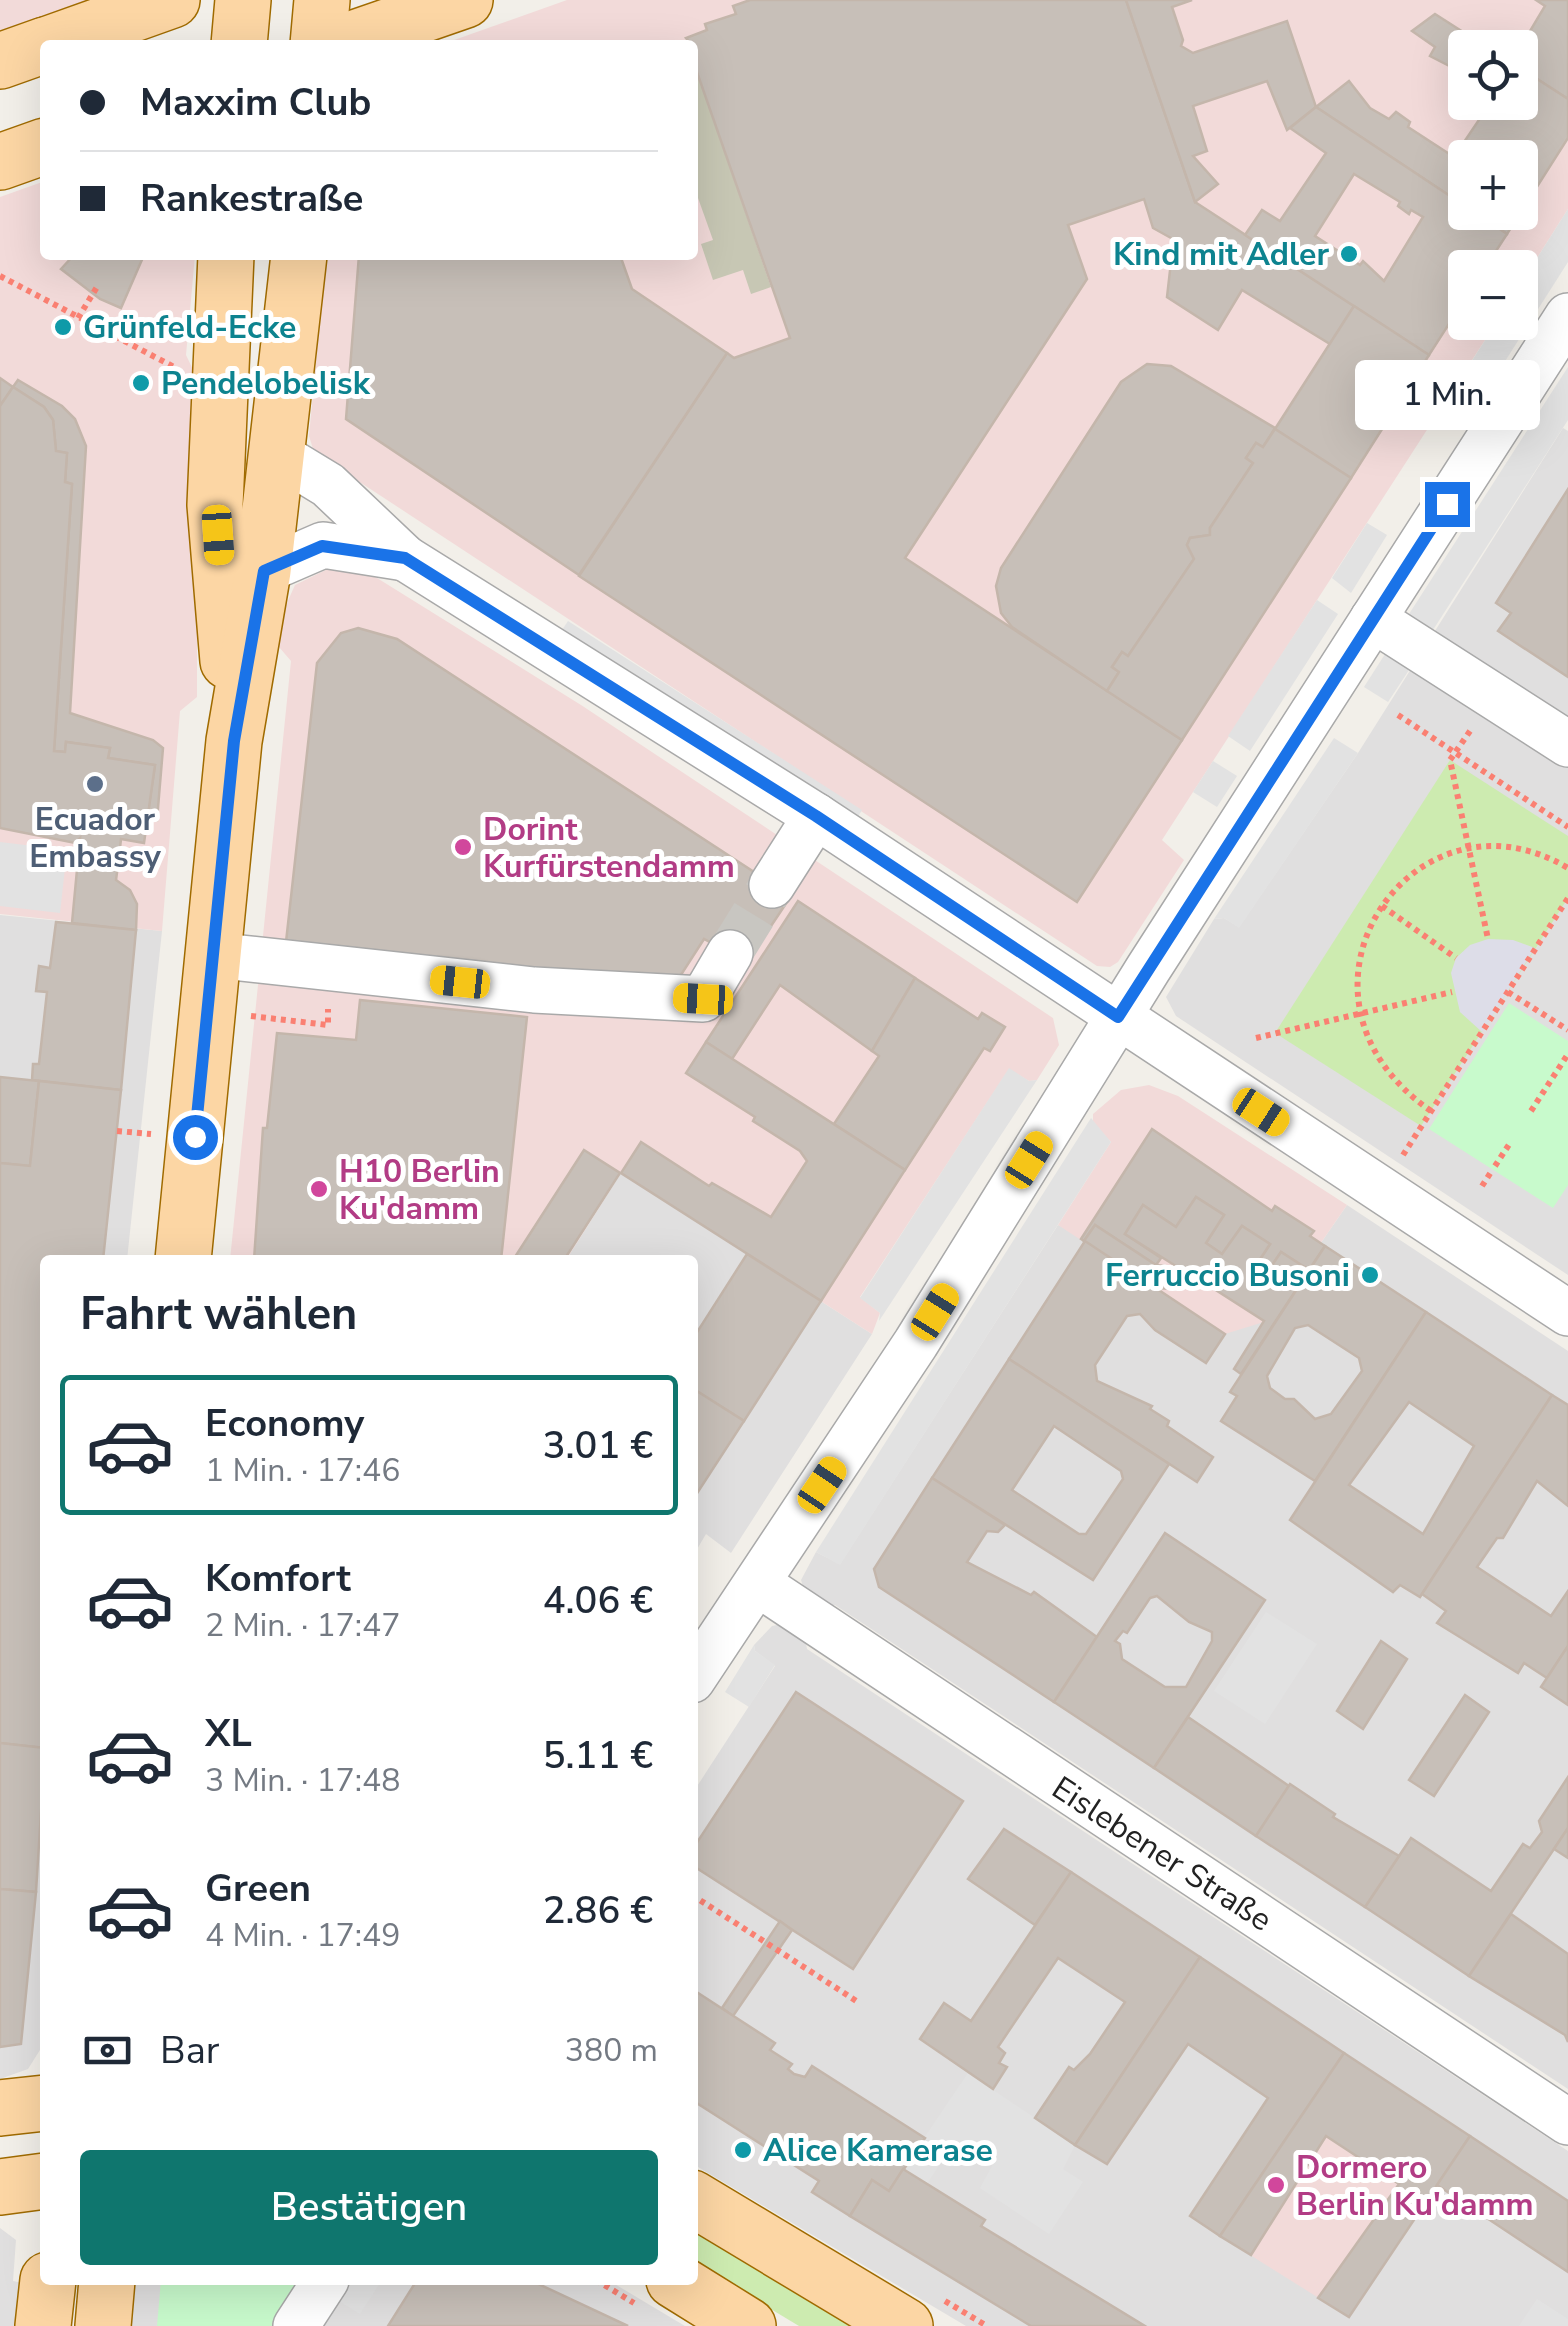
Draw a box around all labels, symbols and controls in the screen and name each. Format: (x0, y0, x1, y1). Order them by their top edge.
map controls (1448, 30, 1538, 340)
button: locate (1448, 30, 1538, 120)
text: Maxxim Club (140, 77, 371, 128)
button: + (1448, 140, 1538, 230)
text: Rankestraße (140, 173, 363, 224)
place label: Kind mit Adler (1113, 233, 1329, 276)
marker: Kind mit Adler (1338, 243, 1360, 265)
button: − (1448, 250, 1538, 340)
place label: Grünfeld-Ecke (83, 306, 296, 349)
marker: Grünfeld-Ecke (52, 316, 74, 338)
callout: 1 Min. (1354, 359, 1540, 429)
place label: Pendelobelisk (161, 362, 371, 405)
marker: Pendelobelisk (130, 372, 152, 394)
text: 1 Min. (1403, 373, 1492, 416)
route end (1425, 482, 1470, 527)
car (201, 504, 235, 566)
marker: Ecuador Embassy (84, 773, 106, 795)
place label: Ecuador Embassy (29, 798, 162, 878)
place label: Dorint Kurfürstendamm (483, 808, 735, 888)
marker: Dorint Kurfürstendamm (452, 836, 474, 858)
car (429, 964, 491, 1000)
car (672, 982, 734, 1016)
car (1228, 1083, 1294, 1141)
route start (173, 1115, 218, 1160)
car (1000, 1127, 1058, 1193)
place label: H10 Berlin Ku'damm (339, 1150, 500, 1230)
marker: H10 Berlin Ku'damm (308, 1178, 330, 1200)
place label: Ferruccio Busoni (1105, 1254, 1350, 1297)
marker: Ferruccio Busoni (1359, 1264, 1381, 1286)
car (906, 1279, 964, 1345)
text: Fahrt wählen (80, 1284, 357, 1345)
text: Economy (205, 1398, 364, 1449)
icon: car (85, 1400, 175, 1490)
text: 3.01 € (543, 1420, 653, 1471)
text: 1 Min. · 17:46 (205, 1449, 401, 1492)
car (793, 1452, 851, 1518)
text: Komfort (205, 1553, 351, 1604)
icon: car (85, 1555, 175, 1645)
text: 4.06 € (543, 1575, 653, 1626)
text: 2 Min. · 17:47 (205, 1604, 401, 1647)
text: XL (205, 1708, 252, 1759)
icon: car (85, 1710, 175, 1800)
text: 5.11 € (543, 1730, 653, 1781)
text: 3 Min. · 17:48 (205, 1759, 401, 1802)
street label: Eislebener Straße (1044, 1767, 1280, 1941)
text: Green (205, 1863, 311, 1914)
icon: car (85, 1865, 175, 1955)
text: 2.86 € (543, 1885, 653, 1936)
text: 4 Min. · 17:49 (205, 1914, 401, 1957)
icon: cash (80, 2023, 135, 2078)
text: Bar (160, 2025, 219, 2076)
text: 380 m (565, 2029, 658, 2072)
place label: Alice Kamerase (763, 2129, 993, 2172)
marker: Alice Kamerase (732, 2139, 754, 2161)
place label: Dormero Berlin Ku'damm (1296, 2146, 1534, 2226)
button: Bestätigen (80, 2150, 658, 2265)
marker: Dormero Berlin Ku'damm (1265, 2174, 1287, 2196)

